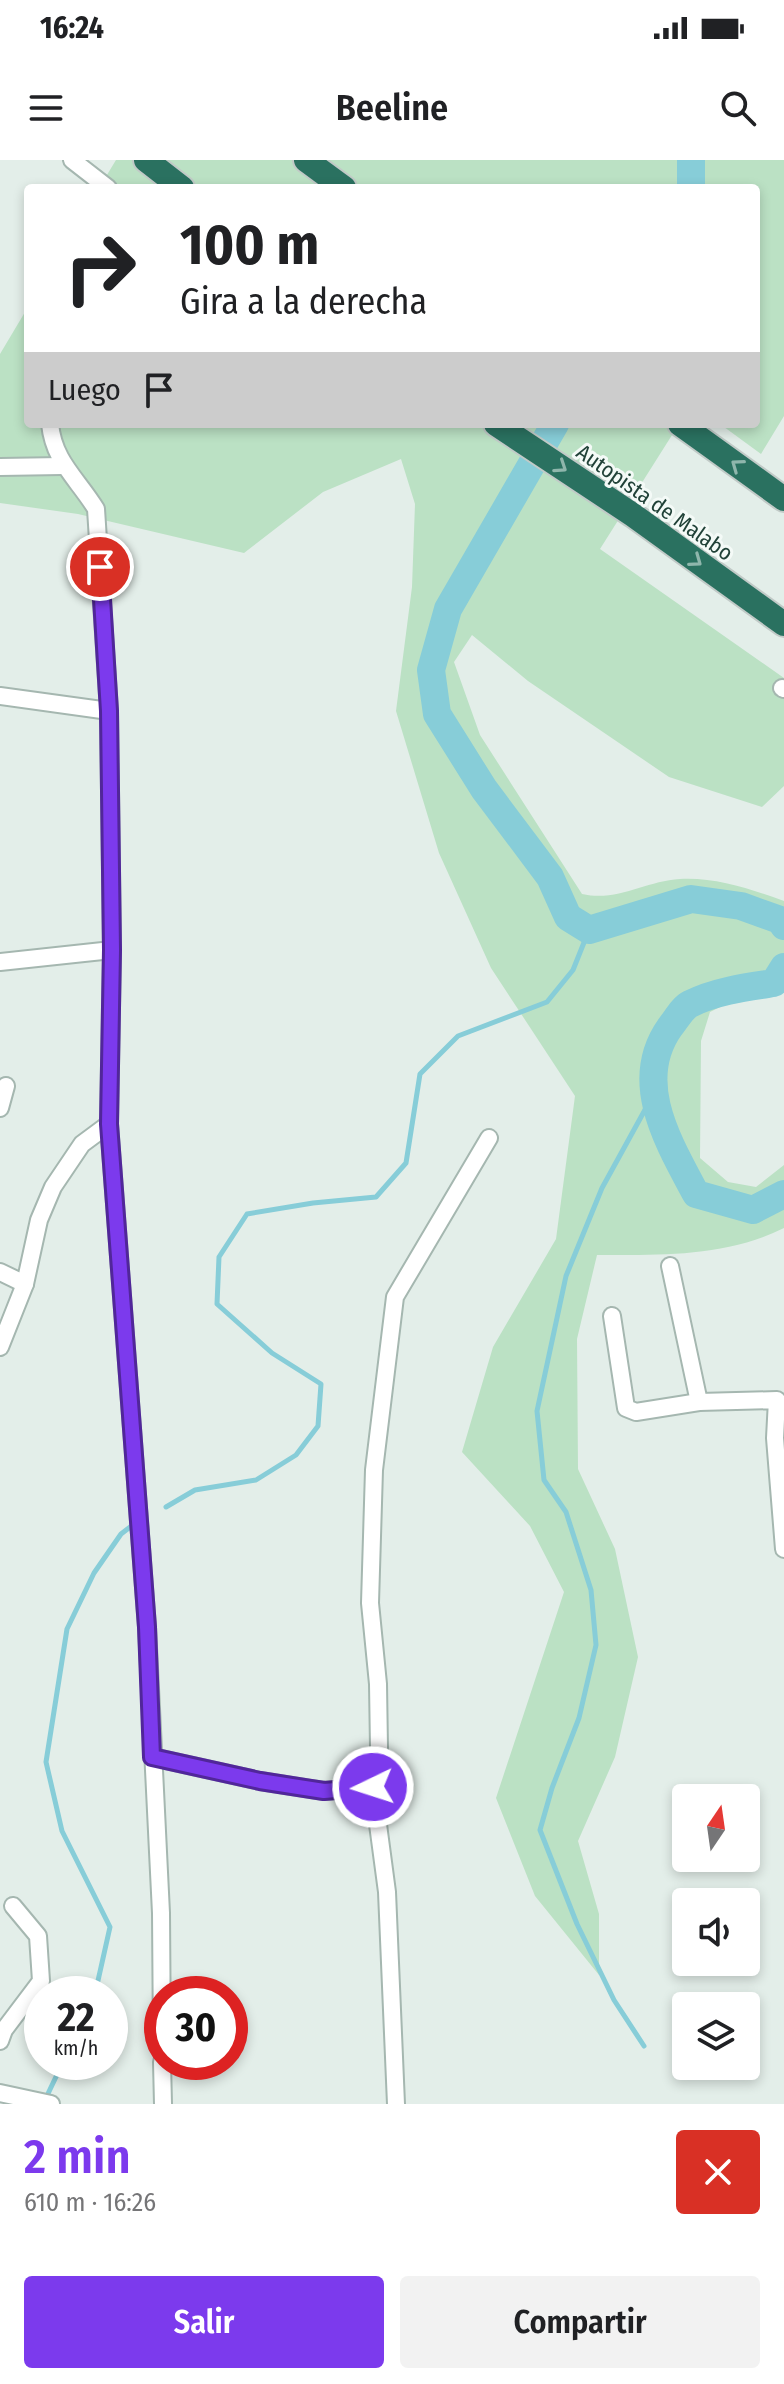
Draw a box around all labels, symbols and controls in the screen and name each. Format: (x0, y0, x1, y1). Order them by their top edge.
text: 16:24 (40, 10, 104, 46)
icon: menu (24, 86, 68, 130)
text: Beeline (336, 86, 448, 130)
icon: search (716, 86, 760, 130)
text: 100 m (180, 212, 319, 279)
icon: right (48, 216, 152, 320)
text: Gira a la derecha (180, 280, 427, 324)
icon: arrive (137, 368, 181, 412)
text: Luego (48, 372, 121, 408)
street label: Autopista de Malabo (571, 438, 738, 567)
one-way arrow (552, 457, 566, 472)
one-way arrow (731, 460, 745, 475)
pin (66, 533, 134, 601)
icon: arrive (78, 545, 122, 589)
one-way arrow (687, 551, 702, 566)
position arrow (331, 1745, 415, 1829)
north arrow (672, 1784, 760, 1872)
map controls (672, 1784, 760, 2080)
button: sound (672, 1888, 760, 1976)
speed limit sign: 30 (144, 1976, 248, 2080)
button: layers (672, 1992, 760, 2080)
text: 22 (57, 1994, 95, 2042)
text: km/h (54, 2036, 98, 2060)
text: 2 min (24, 2128, 131, 2186)
button: close (676, 2130, 760, 2214)
text: 610 m · 16:26 (24, 2187, 156, 2218)
button: Salir (24, 2276, 384, 2368)
button: Compartir (400, 2276, 760, 2368)

